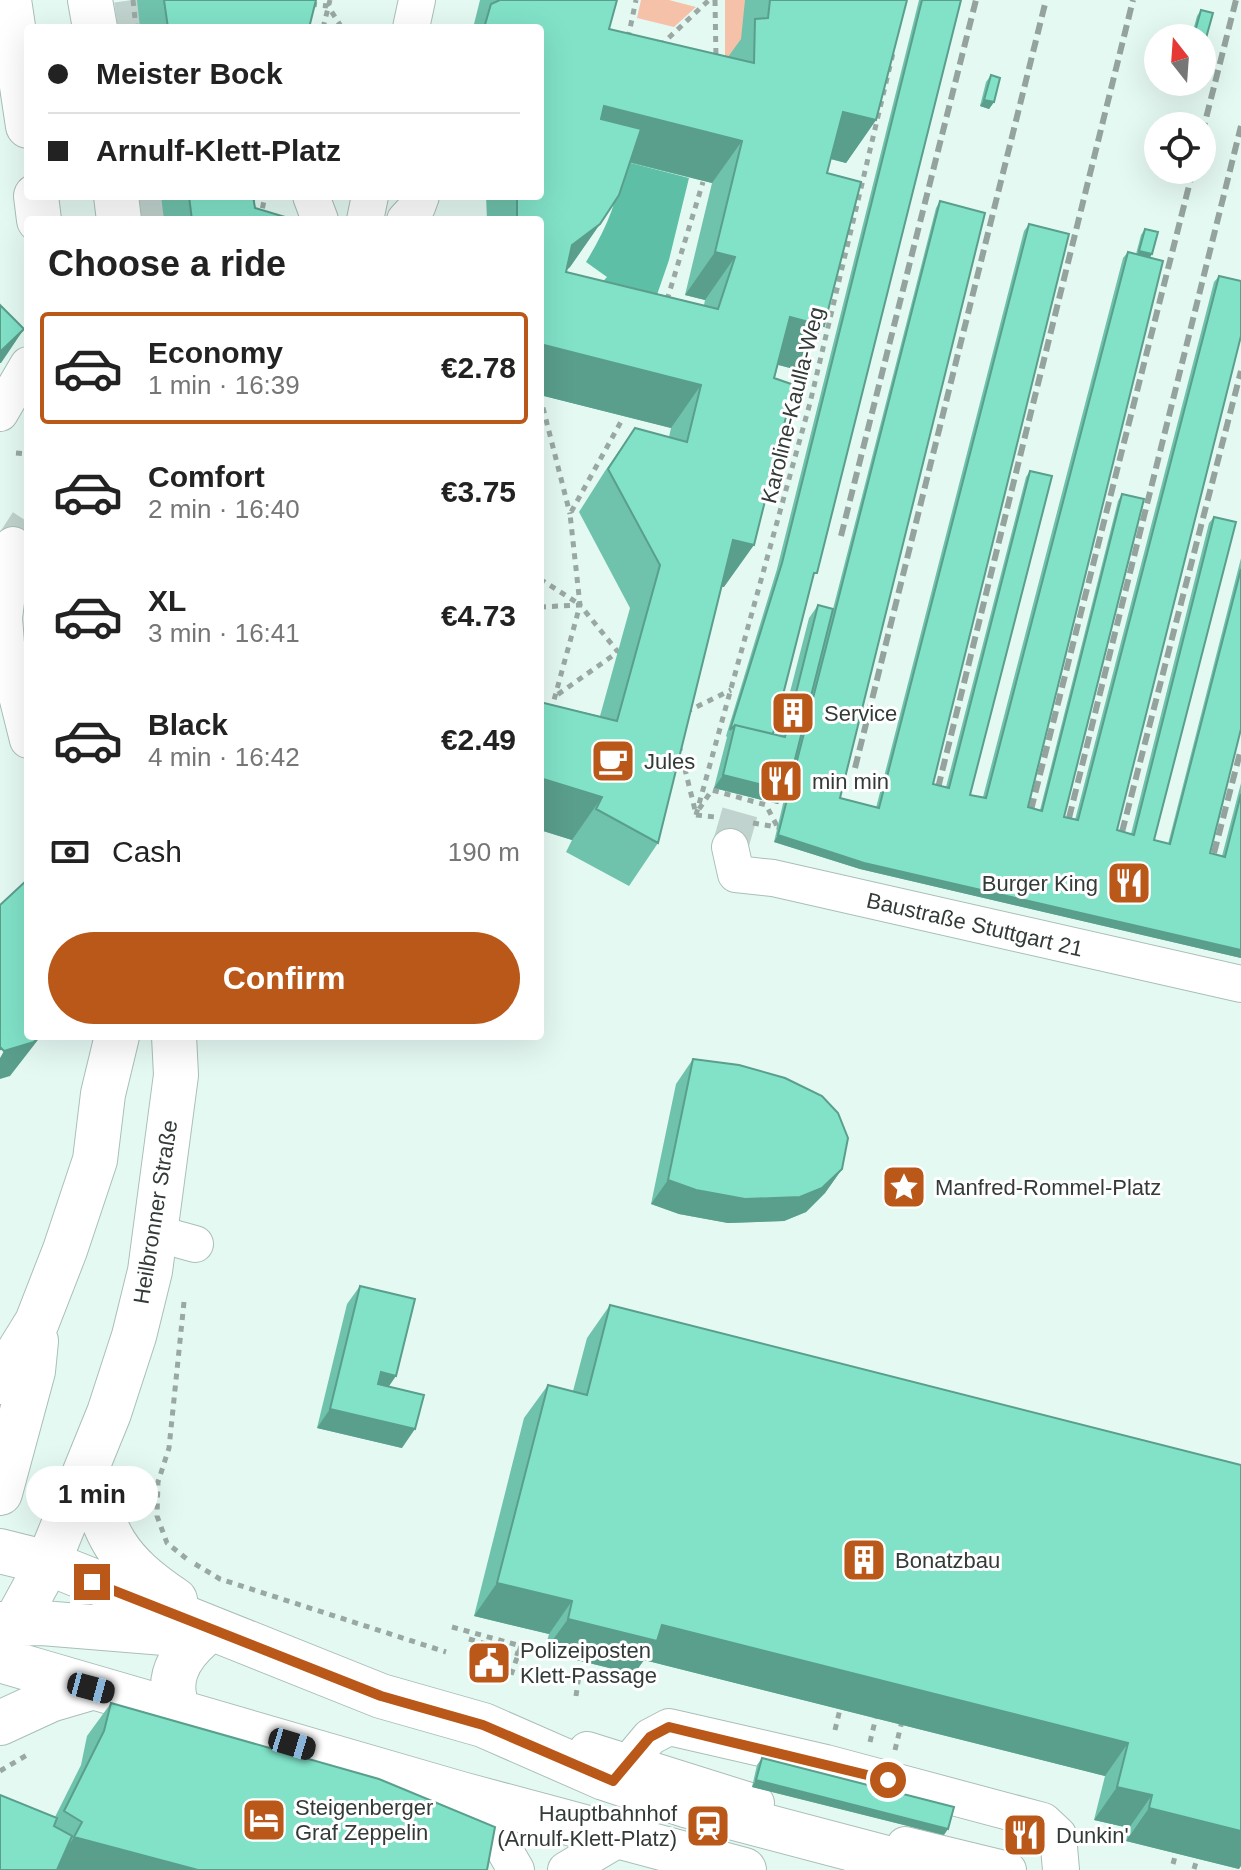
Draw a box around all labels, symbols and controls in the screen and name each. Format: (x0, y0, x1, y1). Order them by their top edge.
north arrow (1144, 24, 1216, 96)
map controls (1144, 24, 1216, 184)
text: Meister Bock (96, 57, 283, 90)
button: locate (1144, 112, 1216, 184)
text: Arnulf-Klett-Platz (96, 134, 341, 167)
text: Choose a ride (48, 243, 286, 284)
street label: Karoline-Kaulla-Weg (756, 304, 829, 506)
icon: car (52, 332, 124, 404)
text: Economy (148, 336, 283, 369)
text: €2.78 (441, 351, 516, 384)
text: 1 min · 16:39 (148, 370, 300, 400)
icon: car (52, 456, 124, 528)
text: Comfort (148, 460, 265, 493)
text: €3.75 (441, 475, 516, 508)
text: 2 min · 16:40 (148, 494, 300, 524)
icon: car (52, 580, 124, 652)
text: XL (148, 584, 186, 617)
text: €4.73 (441, 599, 516, 632)
text: 3 min · 16:41 (148, 618, 300, 648)
building icon: Service (769, 689, 817, 737)
place label: Service (824, 701, 897, 726)
icon: car (52, 704, 124, 776)
text: Black (148, 708, 228, 741)
text: €2.49 (441, 723, 516, 756)
cafe icon: Jules (589, 737, 637, 785)
text: 4 min · 16:42 (148, 742, 300, 772)
place label: Jules (644, 749, 695, 774)
restaurant icon: min min (757, 757, 805, 805)
place label: min min (812, 769, 889, 794)
icon: cash (48, 830, 92, 874)
text: Cash (112, 835, 182, 868)
text: 190 m (448, 837, 520, 867)
restaurant icon: Burger King (1105, 859, 1153, 907)
place label: Burger King (982, 871, 1098, 896)
street label: Baustraße Stuttgart 21 (864, 887, 1086, 962)
button: Confirm (48, 932, 520, 1024)
street label: Heilbronner Straße (129, 1118, 182, 1306)
place icon: Manfred-Rommel-Platz (880, 1163, 928, 1211)
place label: Manfred-Rommel-Platz (935, 1175, 1161, 1200)
callout: 1 min (26, 1466, 158, 1522)
text: 1 min (58, 1479, 126, 1509)
building icon: Bonatzbau (840, 1536, 888, 1584)
place label: Bonatzbau (895, 1548, 1000, 1573)
route end (74, 1564, 110, 1600)
place label: Polizeiposten Klett-Passage (520, 1638, 657, 1688)
public building icon: Polizeiposten Klett-Passage (465, 1639, 513, 1687)
car (65, 1670, 117, 1706)
car (266, 1726, 318, 1762)
route start (870, 1762, 906, 1798)
place label: Steigenberger Graf Zeppelin (295, 1795, 433, 1845)
hotel icon: Steigenberger Graf Zeppelin (240, 1796, 288, 1844)
place label: Hauptbahnhof (Arnulf-Klett-Platz) (497, 1801, 678, 1851)
station icon: Hauptbahnhof (Arnulf-Klett-Platz) (684, 1802, 732, 1850)
restaurant icon: Dunkin' (1001, 1811, 1049, 1859)
place label: Dunkin' (1056, 1823, 1129, 1848)

